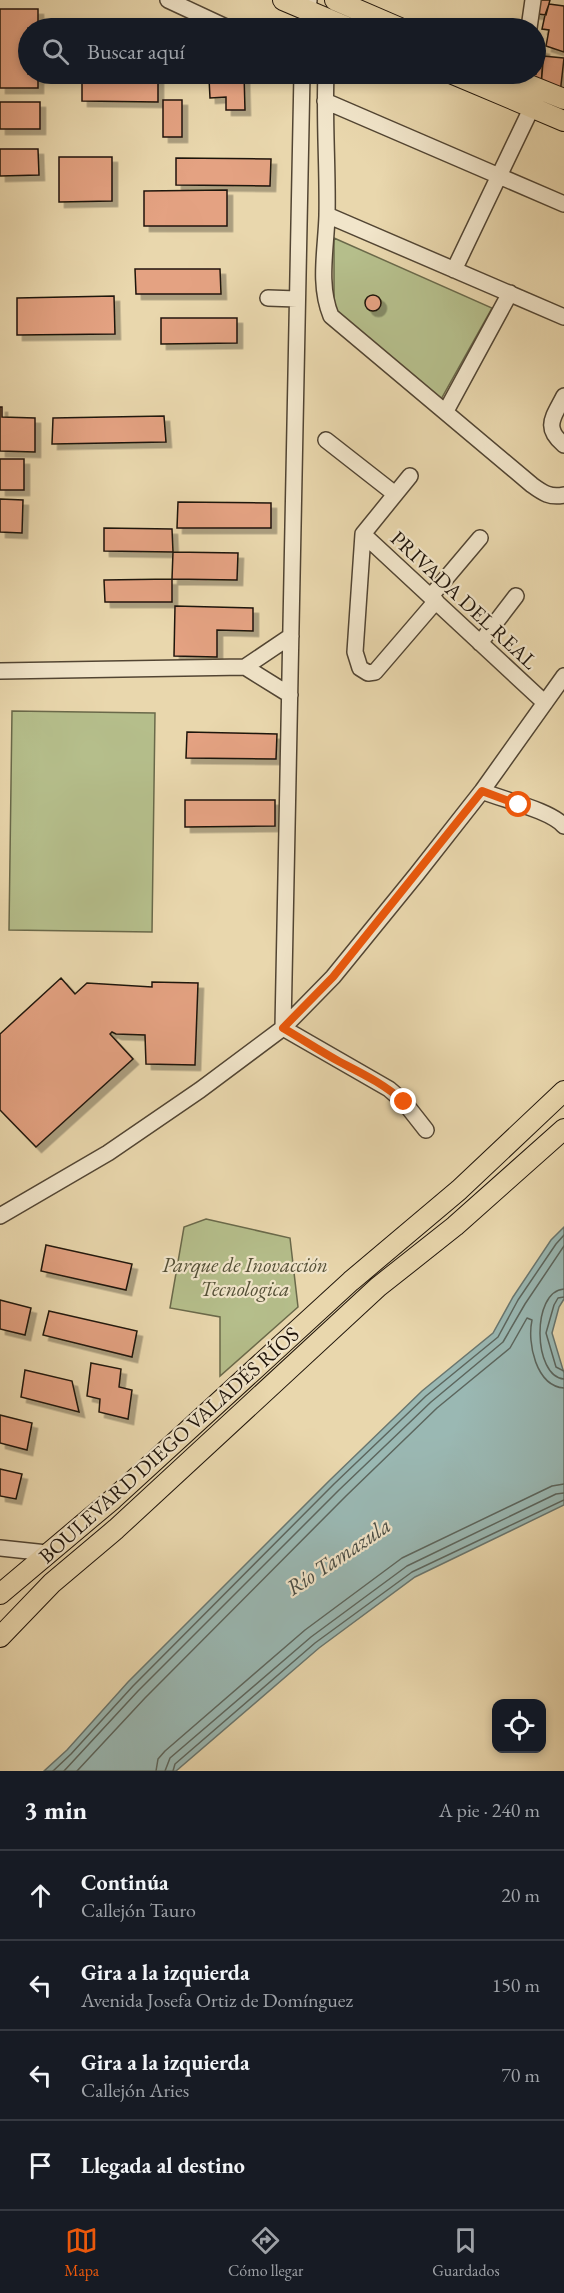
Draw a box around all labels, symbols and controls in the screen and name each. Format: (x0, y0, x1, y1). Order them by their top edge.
search box (18, 18, 546, 84)
icon: search (39, 35, 72, 68)
text: Buscar aquí (87, 37, 185, 66)
street label: PRIVADA DEL REAL (385, 525, 544, 675)
route start (505, 791, 531, 817)
route end (390, 1088, 416, 1114)
park label: Parque de Inovacción Tecnologica (162, 1251, 328, 1302)
street label: BOULEVARD DIEGO VALADÉS RÍOS (33, 1320, 305, 1569)
water label: Río Tamazula (280, 1511, 396, 1602)
map controls (492, 1699, 546, 1753)
button: locate (492, 1699, 546, 1753)
text: 3 min (24, 1793, 87, 1827)
text: A pie · 240 m (439, 1797, 540, 1823)
text: Continúa (81, 1868, 169, 1897)
icon: ahead (24, 1879, 57, 1912)
text: 20 m (501, 1882, 540, 1908)
text: Callejón Tauro (81, 1897, 196, 1923)
text: Gira a la izquierda (81, 1958, 250, 1987)
icon: left (24, 1969, 57, 2002)
text: 150 m (492, 1972, 540, 1998)
text: Avenida Josefa Ortiz de Domínguez (81, 1987, 353, 2013)
text: Gira a la izquierda (81, 2048, 250, 2077)
icon: left (24, 2059, 57, 2092)
text: 70 m (501, 2062, 540, 2088)
text: Callejón Aries (81, 2077, 189, 2103)
icon: arrive (24, 2149, 57, 2182)
text: Llegada al destino (81, 2151, 245, 2180)
tab: Mapa (64, 2224, 99, 2281)
tab: Cómo llegar (228, 2224, 303, 2281)
tab: Guardados (432, 2224, 500, 2281)

